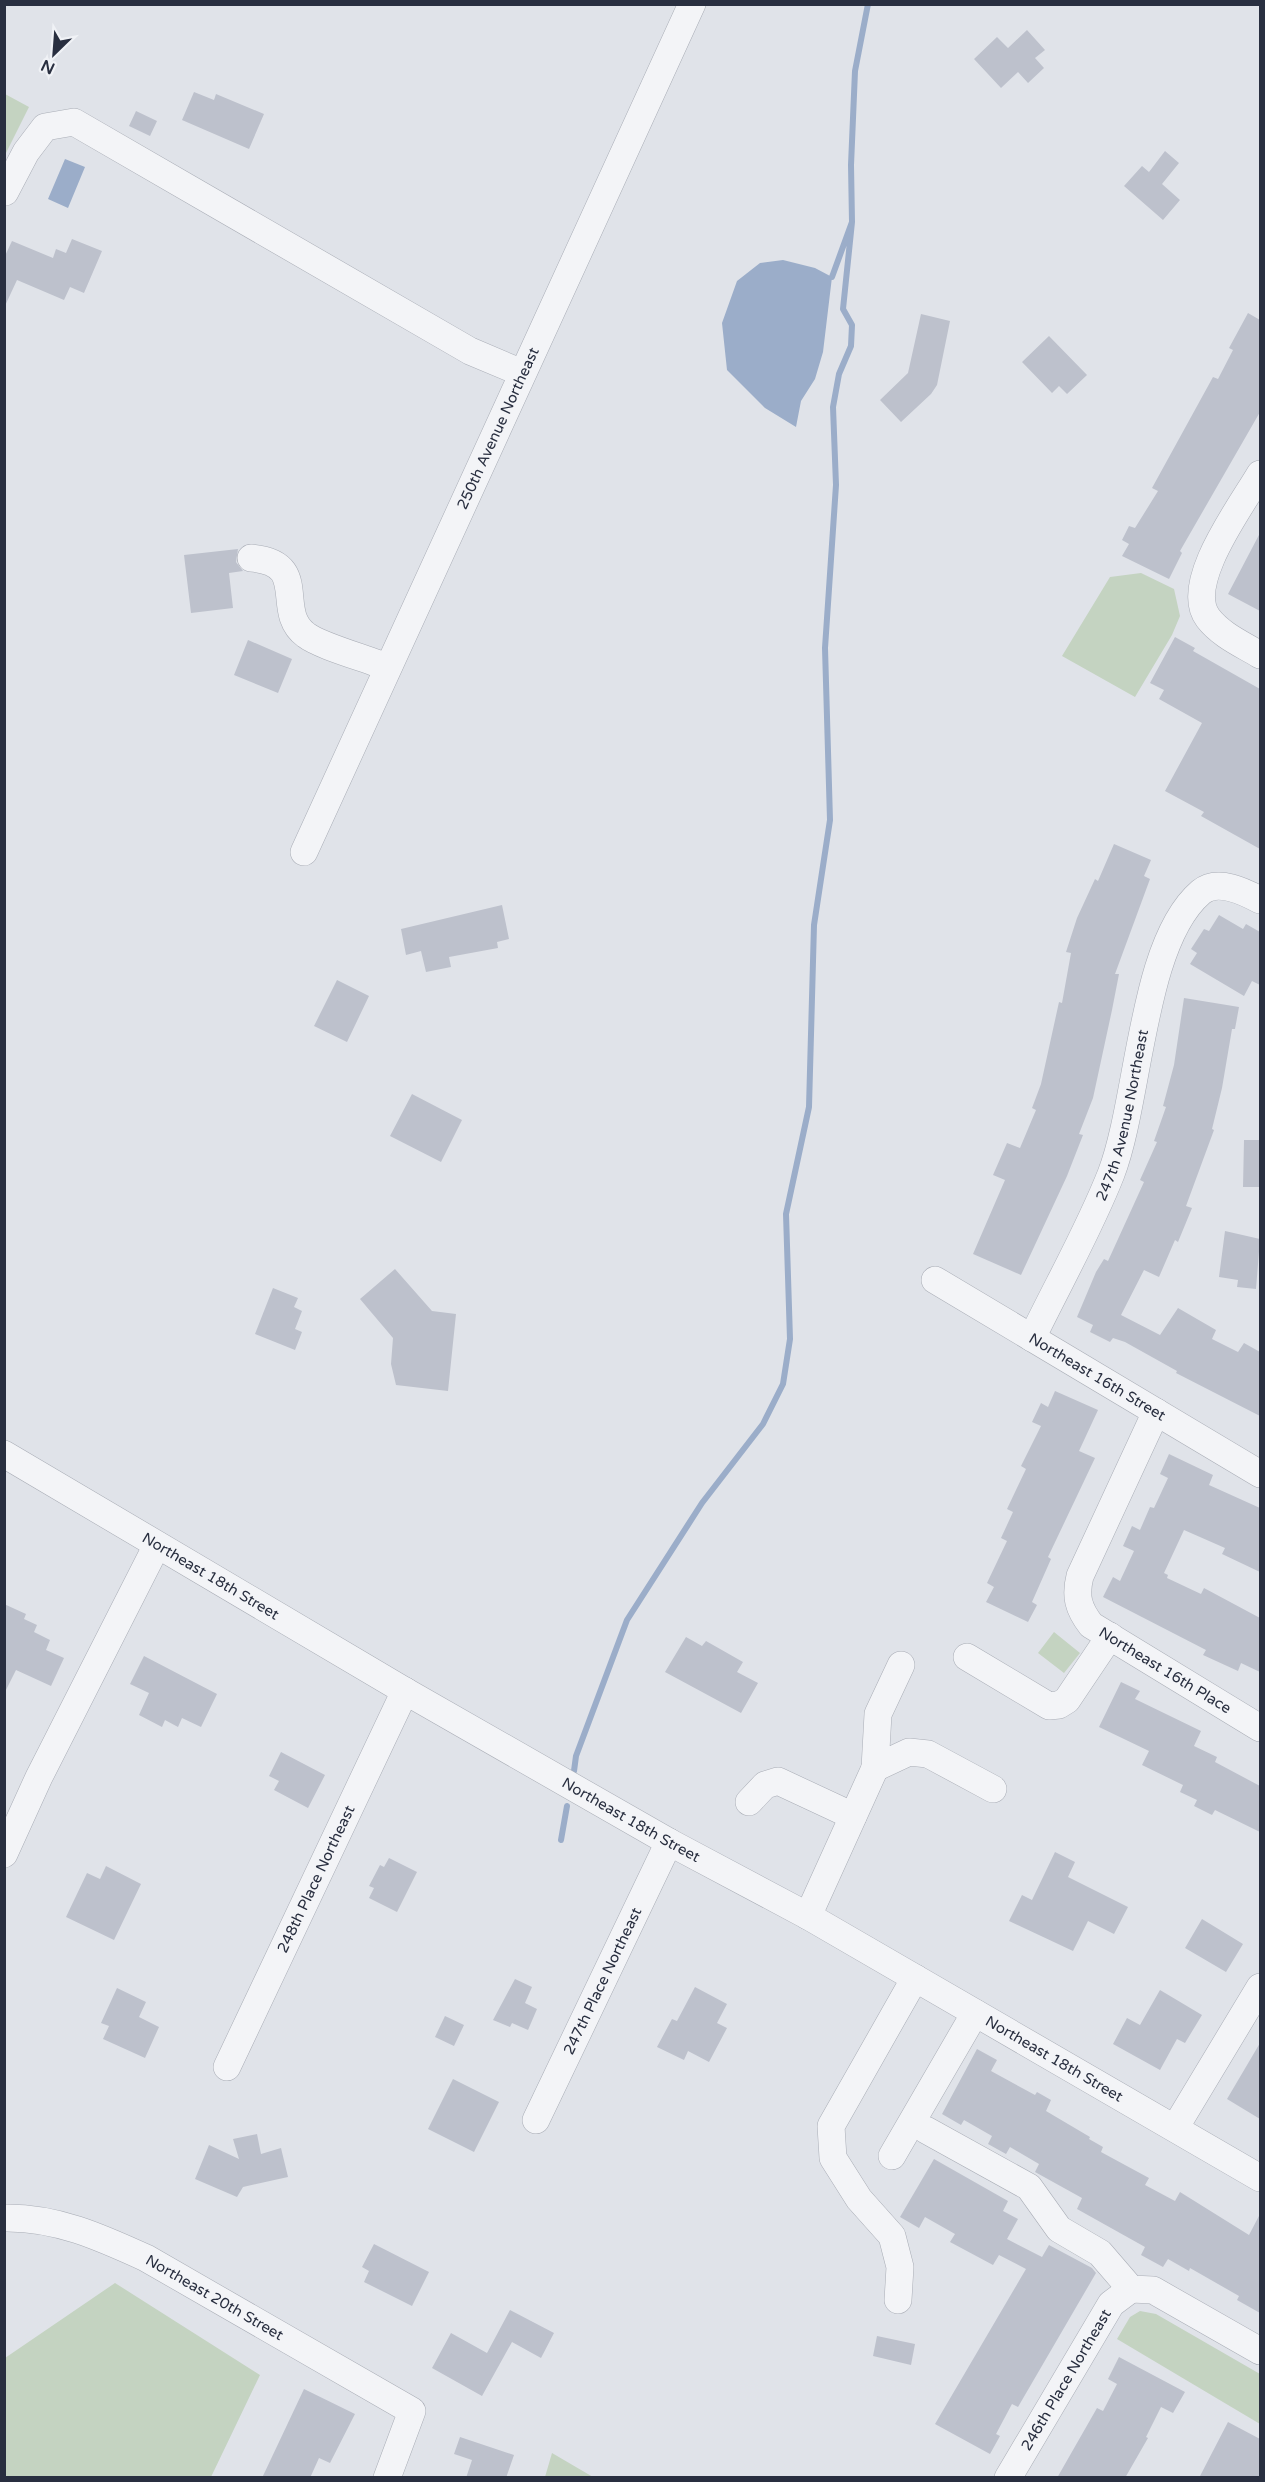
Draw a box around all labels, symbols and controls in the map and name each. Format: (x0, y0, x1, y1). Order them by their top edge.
north arrow (24, 24, 84, 84)
text: N (38, 55, 58, 78)
street label: 250th Avenue Northeast (453, 344, 543, 512)
street label: 247th Avenue Northeast (1092, 1028, 1152, 1203)
street label: Northeast 16th Street (1026, 1329, 1169, 1425)
street label: Northeast 18th Street (139, 1529, 283, 1624)
street label: Northeast 16th Place (1096, 1623, 1234, 1717)
street label: Northeast 18th Street (559, 1774, 703, 1866)
street label: 248th Place Northeast (273, 1802, 359, 1956)
street label: 247th Place Northeast (560, 1904, 645, 2058)
street label: Northeast 18th Street (982, 2012, 1126, 2106)
street label: Northeast 20th Street (143, 2251, 287, 2344)
street label: 246th Place Northeast (1017, 2306, 1115, 2454)

